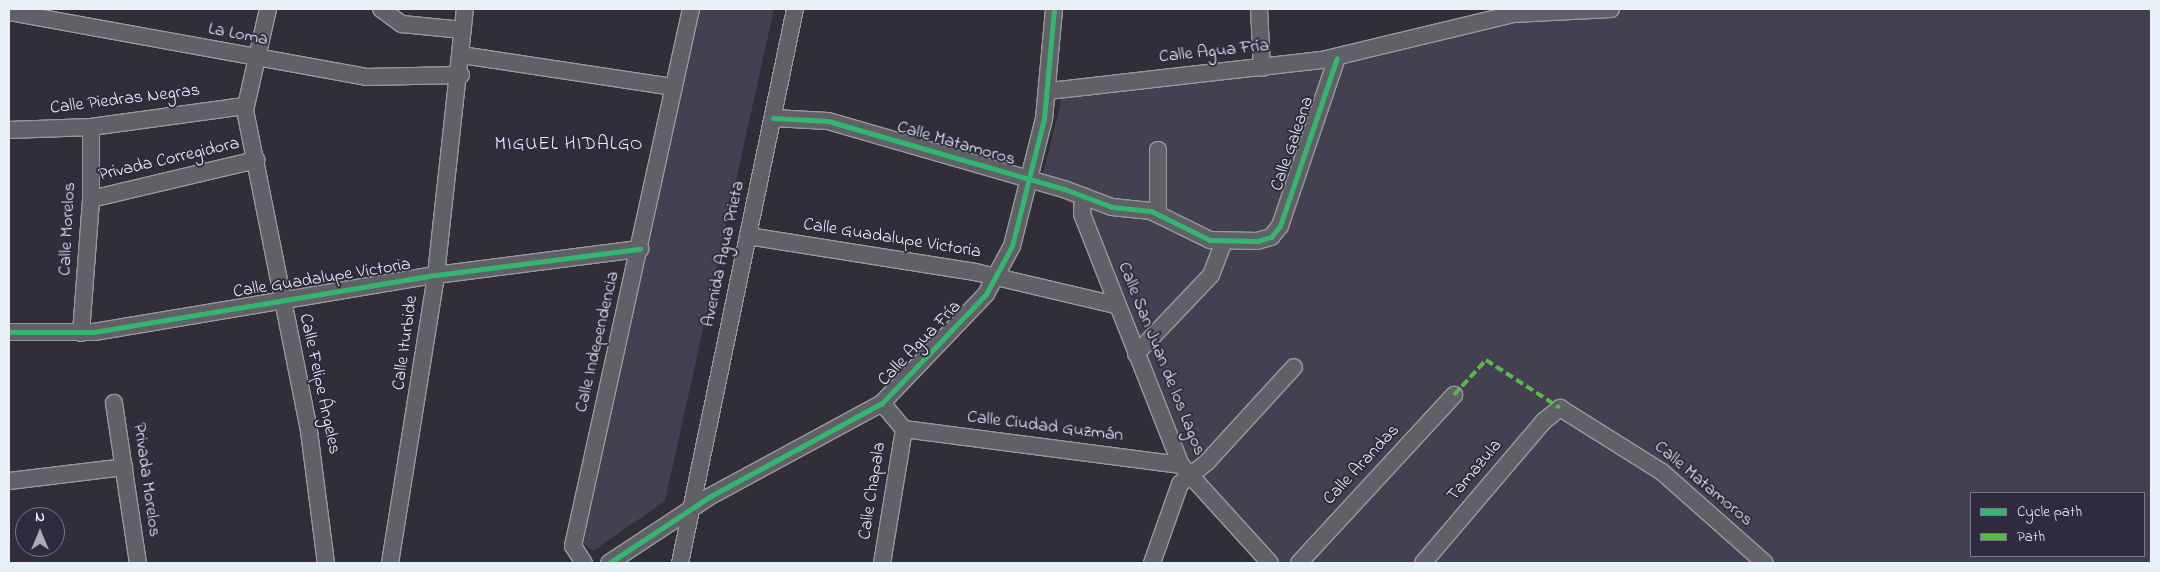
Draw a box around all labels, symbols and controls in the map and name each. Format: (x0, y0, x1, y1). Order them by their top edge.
street label: La Loma (206, 19, 270, 51)
street label: Calle Agua Fría (1158, 35, 1270, 69)
street label: Calle Piedras Negras (49, 80, 201, 120)
street label: Calle Galeana (1267, 94, 1319, 194)
street label: Calle Matamoros (894, 117, 1018, 171)
street label: Privada Corregidora (97, 133, 241, 187)
district label: MIGUEL HIDALGO (493, 134, 645, 156)
street label: Avenida Agua Prieta (698, 179, 750, 329)
street label: Calle Morelos (55, 182, 81, 276)
street label: Calle Guadalupe Victoria (802, 214, 982, 264)
street label: Calle Guadalupe Victoria (232, 254, 412, 304)
street label: Calle San Juan de los Lagos (1112, 259, 1210, 459)
street label: Calle Independencia (571, 269, 625, 415)
street label: Calle Iturbide (389, 294, 423, 392)
street label: Calle Agua Fría (874, 297, 966, 391)
street label: Calle Felipe Ángeles (294, 312, 344, 456)
street label: Calle Ciudad Guzmán (966, 407, 1124, 447)
street label: Calle Arandas (1319, 420, 1405, 510)
street label: Privada Morelos (127, 422, 165, 538)
street label: Tamazula (1443, 436, 1507, 506)
street label: Calle Matamoros (1649, 436, 1757, 532)
street label: Calle Chapala (855, 441, 891, 541)
legend (1970, 492, 2145, 557)
text: Cycle path (2017, 501, 2082, 523)
north arrow (15, 507, 65, 557)
text: N (35, 507, 45, 528)
text: Path (2017, 526, 2045, 548)

